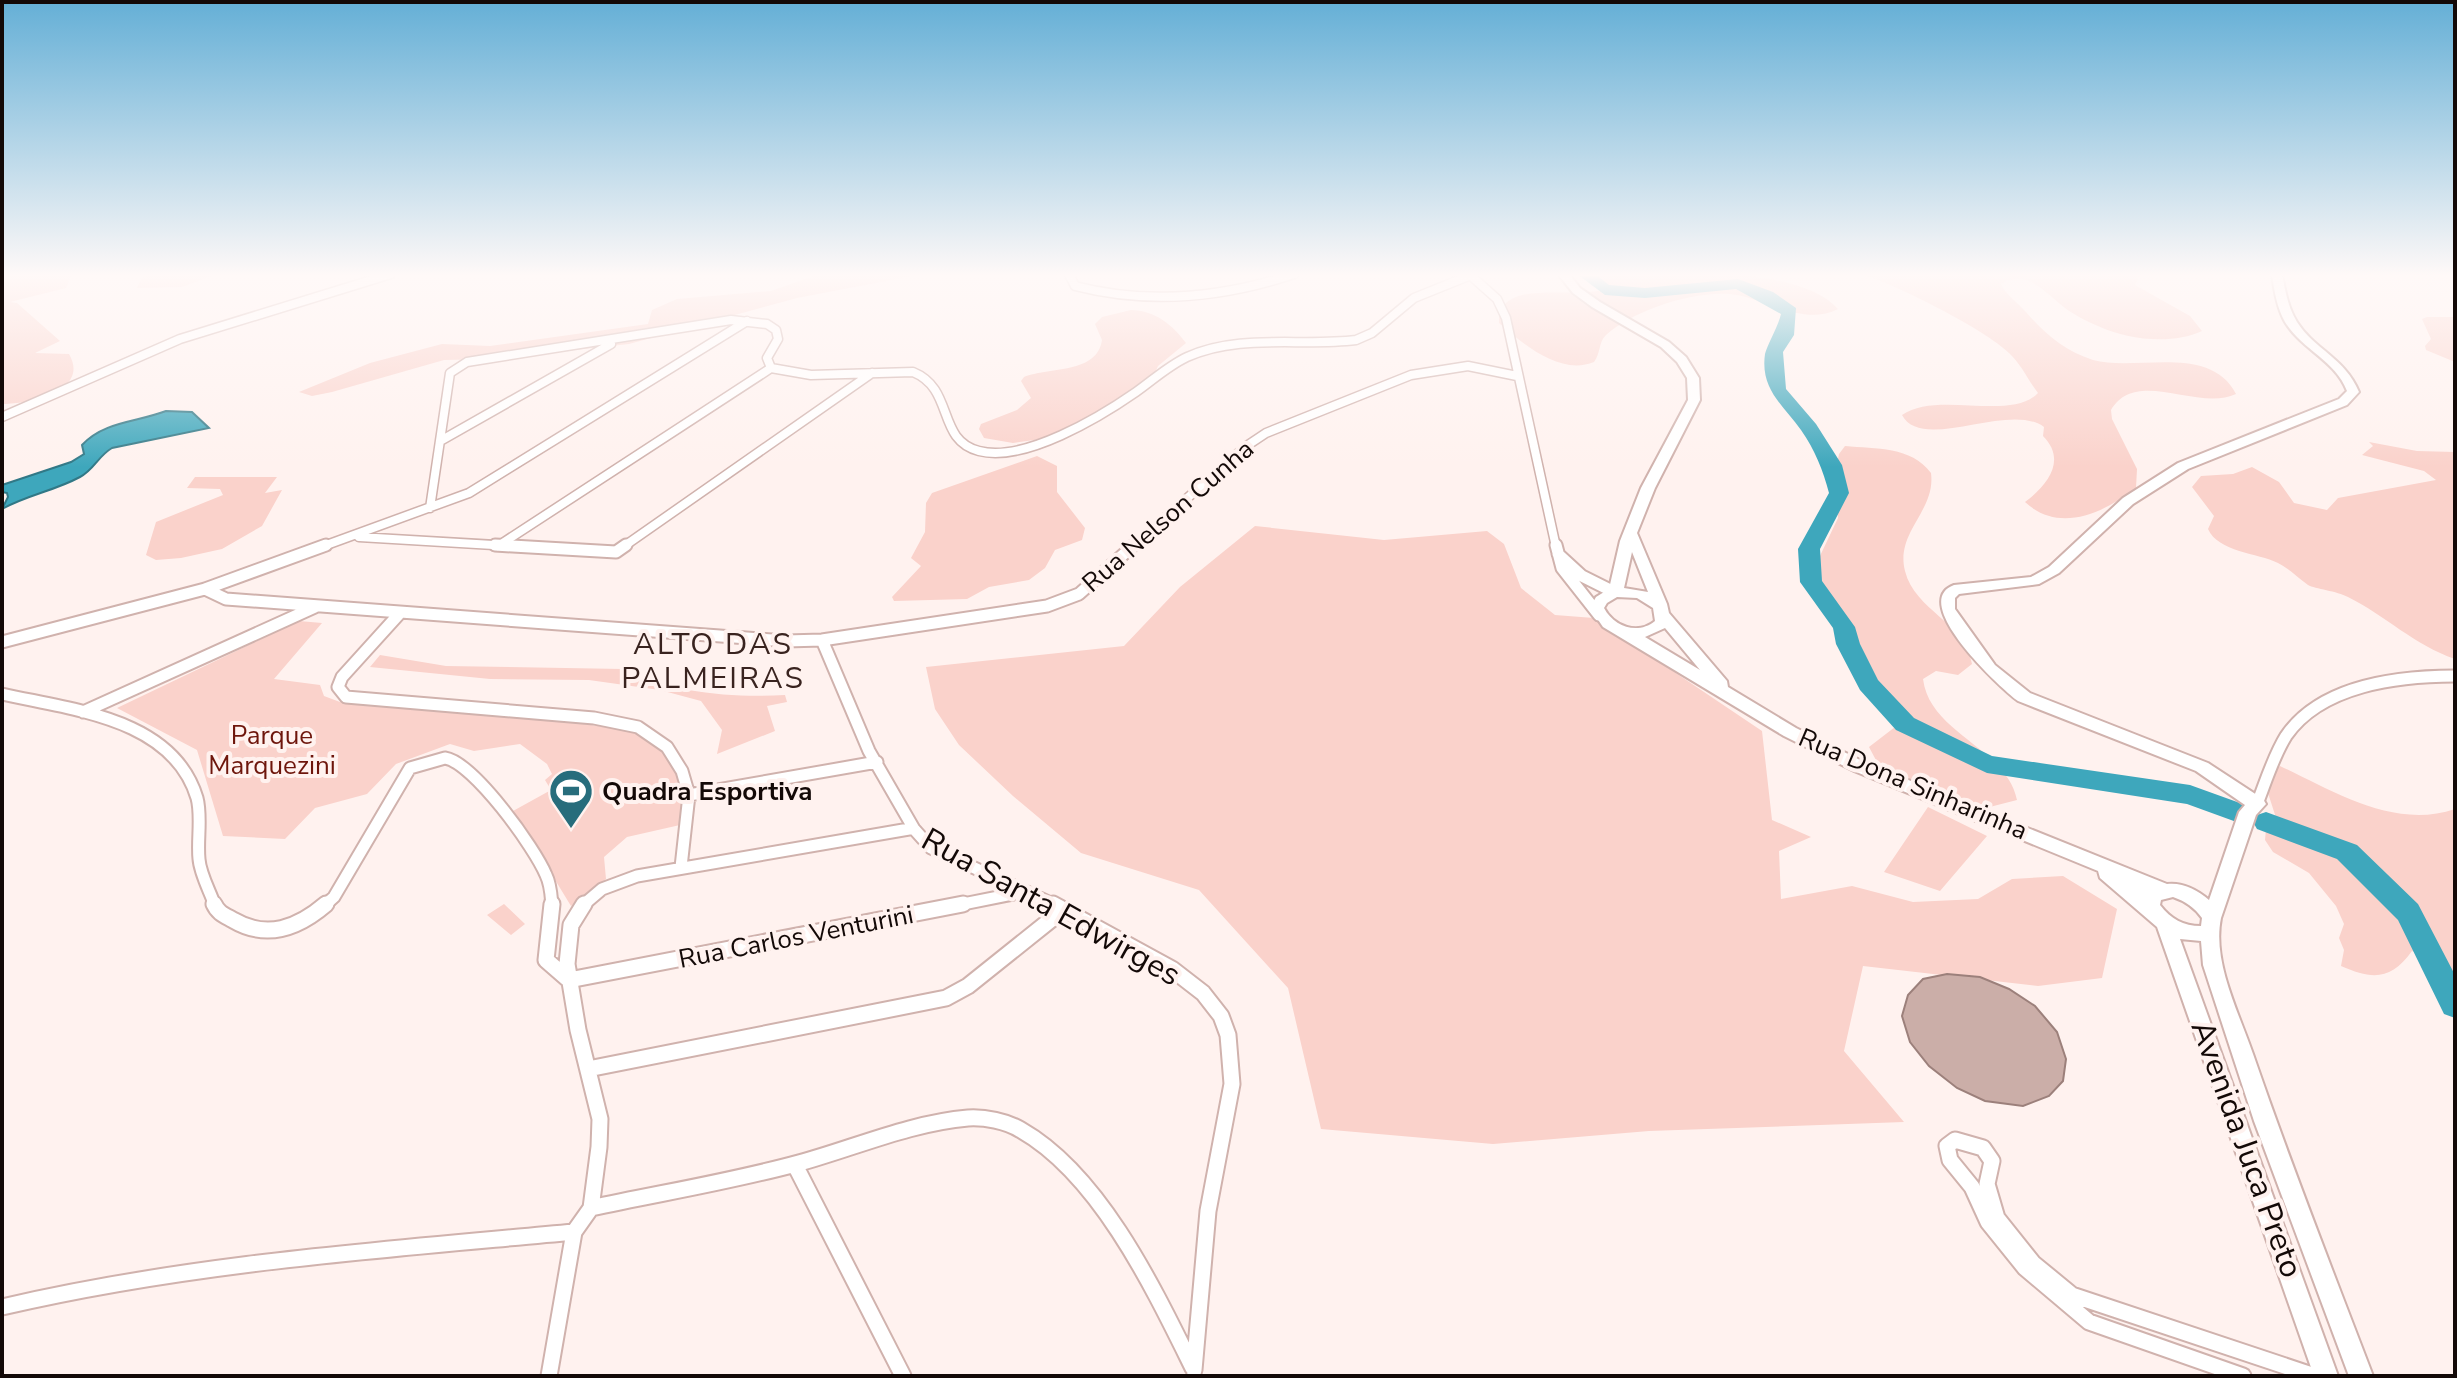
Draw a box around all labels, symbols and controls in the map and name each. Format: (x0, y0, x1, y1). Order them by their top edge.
street label: Rua Nelson Cunha (1075, 432, 1261, 600)
district label: ALTO DAS PALMEIRAS (621, 624, 805, 699)
park label: Parque Marquezini (208, 718, 336, 783)
street label: Rua Dona Sinharinha (1793, 720, 2033, 848)
sports icon: Quadra Esportiva (547, 767, 595, 830)
place label: Quadra Esportiva (602, 774, 812, 809)
street label: Rua Santa Edwirges (914, 818, 1188, 996)
street label: Rua Carlos Venturini (676, 897, 916, 977)
street label: Avenida Juca Preto (2181, 1015, 2313, 1283)

